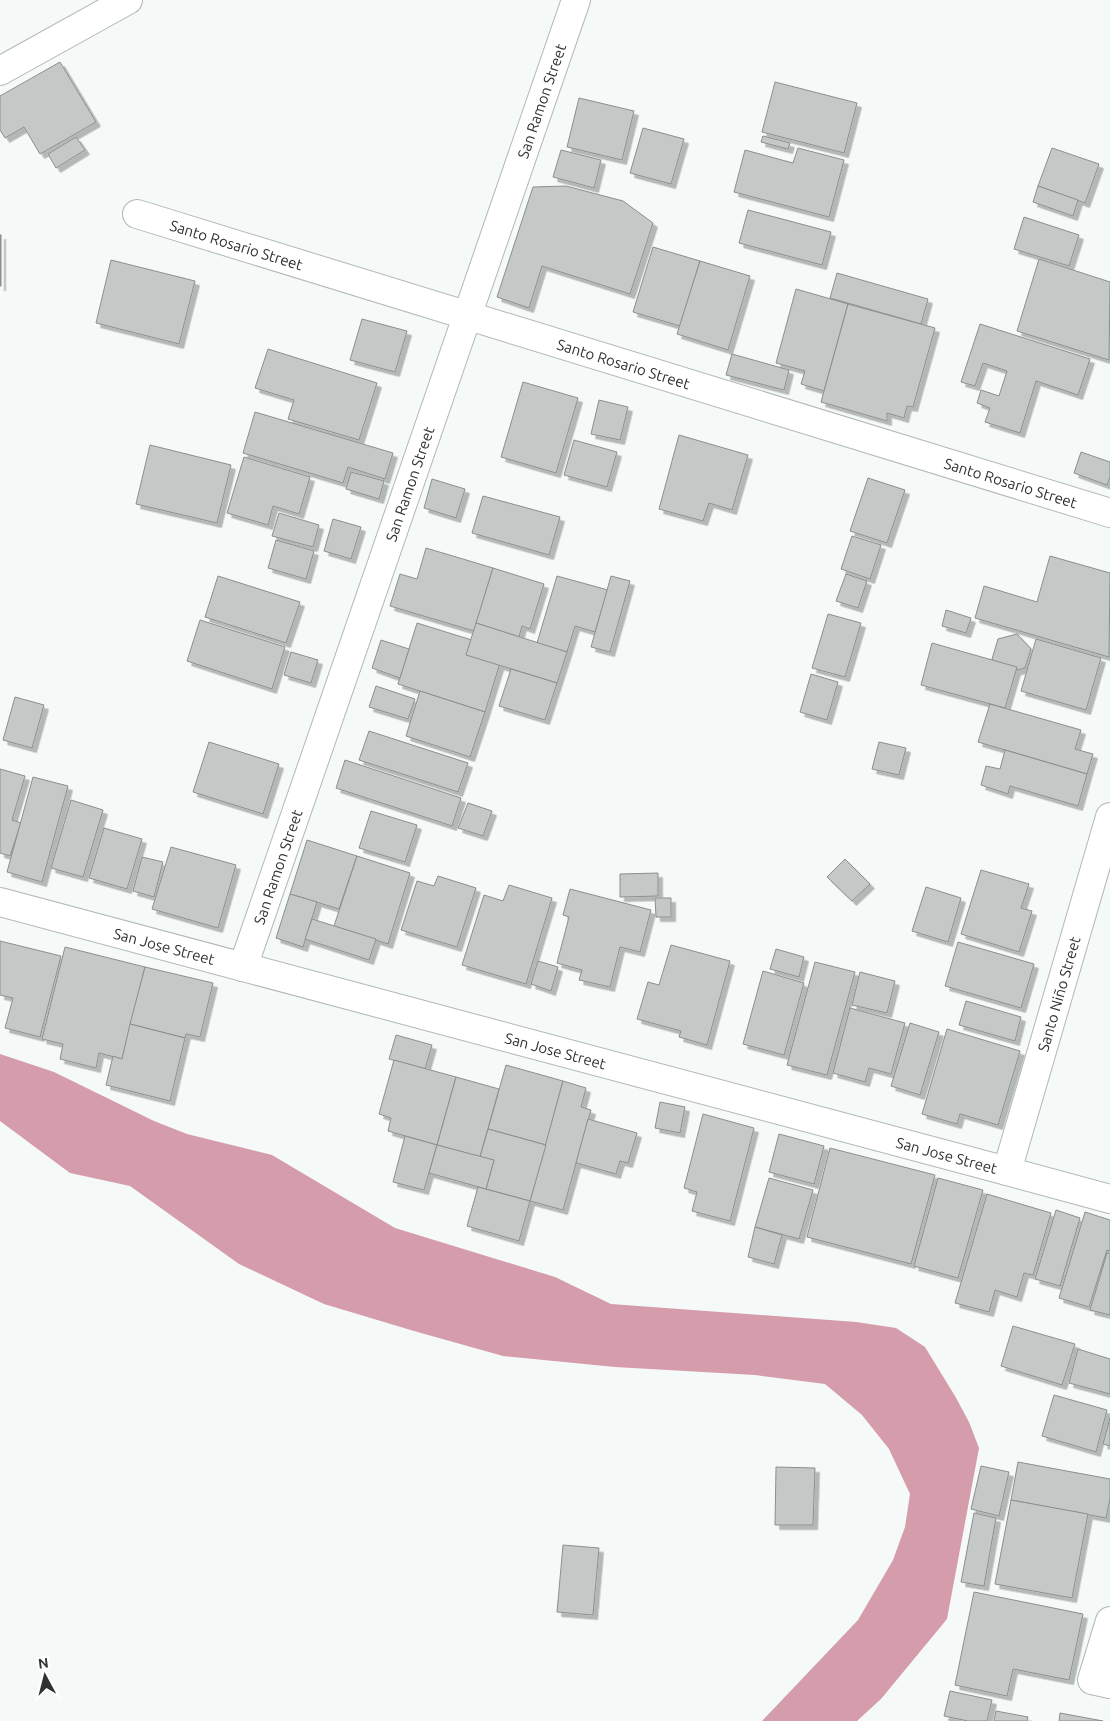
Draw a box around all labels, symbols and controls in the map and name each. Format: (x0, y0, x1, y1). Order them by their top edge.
street label: San Ramon Street (514, 41, 569, 161)
street label: Santo Rosario Street (168, 216, 305, 273)
street label: Santo Rosario Street (555, 335, 692, 392)
street label: San Ramon Street (382, 424, 437, 544)
street label: Santo Rosario Street (942, 454, 1079, 511)
street label: San Ramon Street (250, 807, 305, 926)
street label: San Jose Street (112, 924, 217, 968)
street label: Santo Niño Street (1034, 934, 1084, 1054)
street label: San Jose Street (503, 1029, 608, 1072)
street label: San Jose Street (894, 1133, 999, 1177)
north arrow (20, 1651, 70, 1701)
text: N (37, 1655, 50, 1672)

